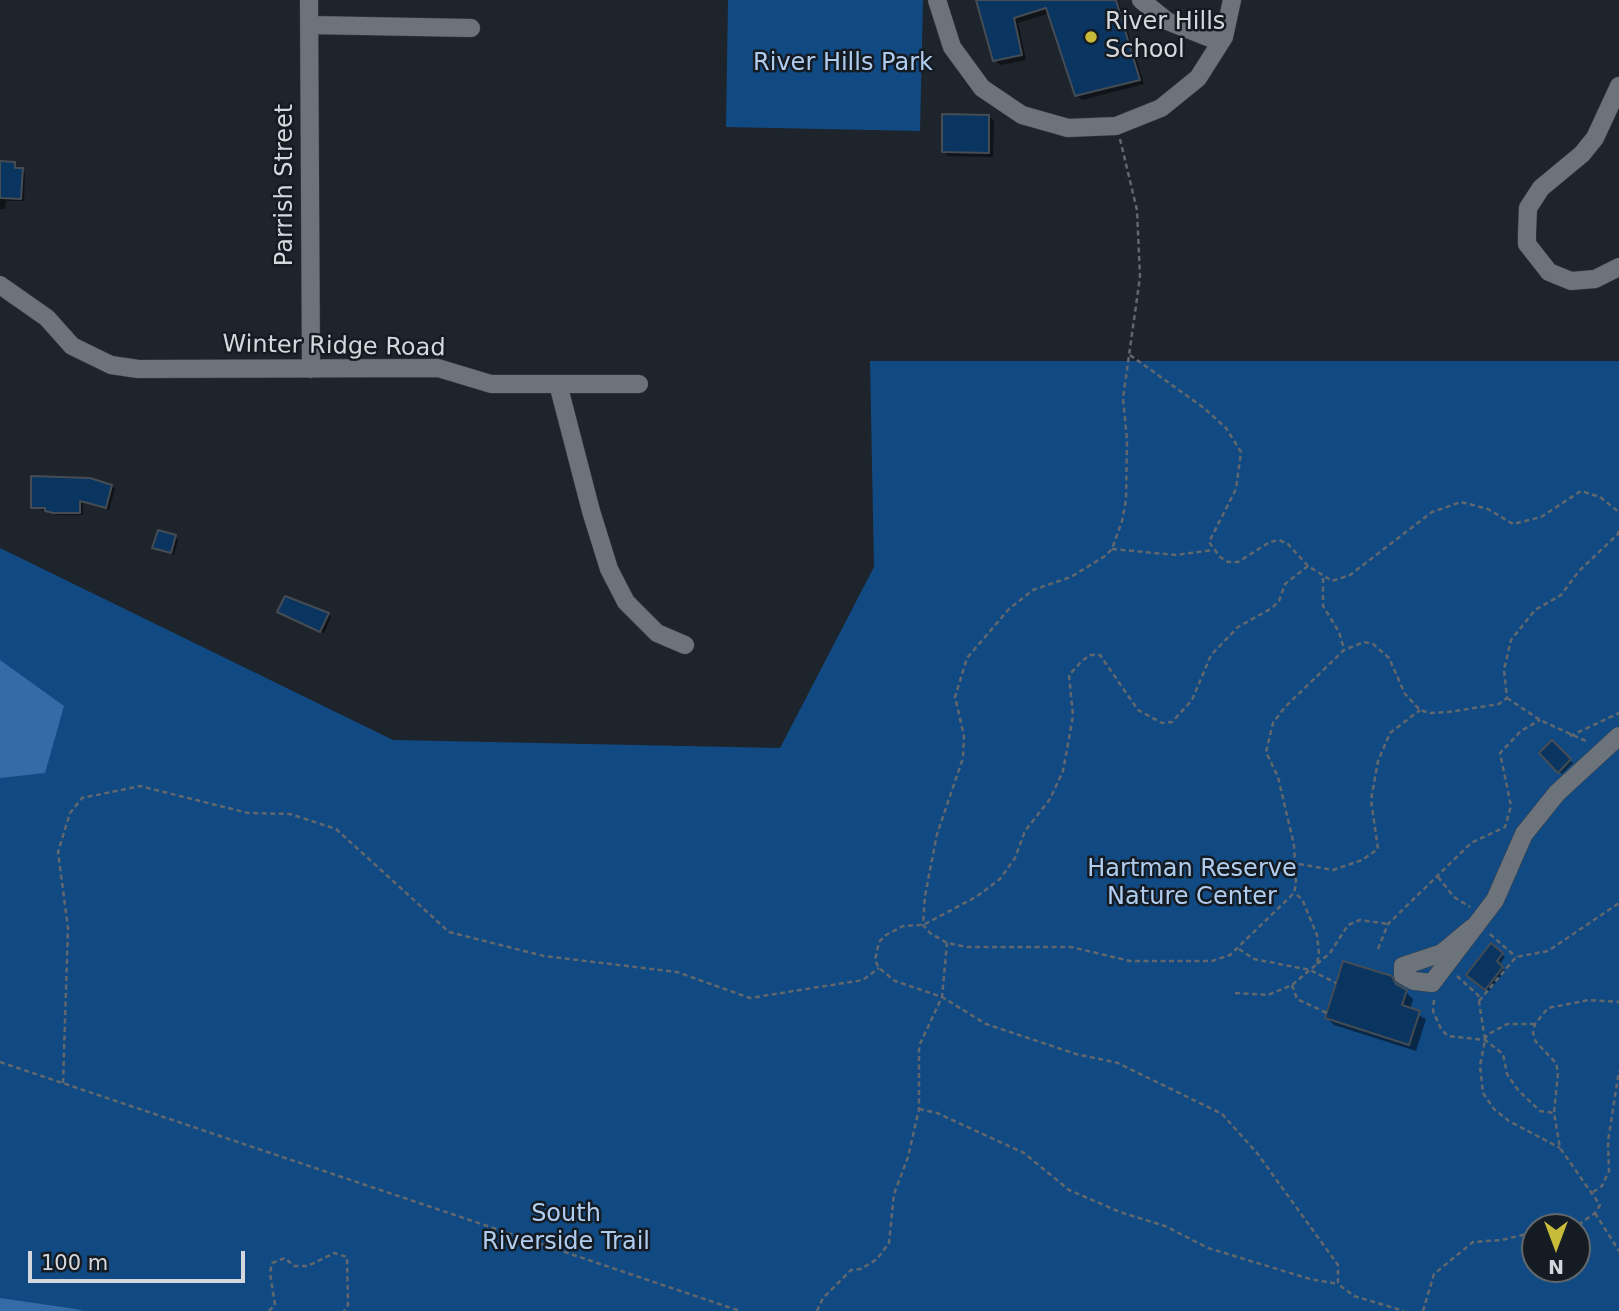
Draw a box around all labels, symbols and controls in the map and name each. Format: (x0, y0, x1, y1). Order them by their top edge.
place label: River Hills School (1105, 9, 1225, 65)
marker: River Hills School (1083, 29, 1099, 45)
park label: River Hills Park (753, 50, 933, 78)
street label: Parrish Street (272, 104, 300, 266)
street label: Winter Ridge Road (222, 331, 446, 363)
park label: Hartman Reserve Nature Center (1087, 856, 1297, 912)
park label: South Riverside Trail (482, 1201, 650, 1257)
north arrow (1521, 1213, 1591, 1283)
scale bar (32, 1238, 248, 1282)
text: 100 m (41, 1251, 108, 1275)
text: N (1548, 1256, 1564, 1278)

